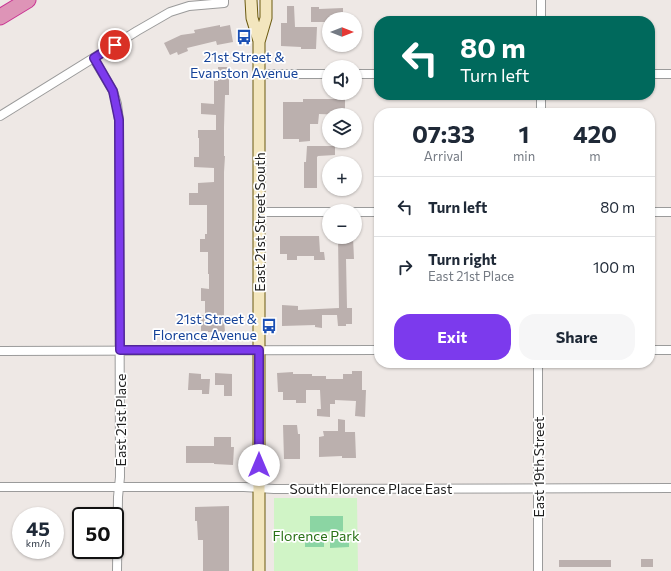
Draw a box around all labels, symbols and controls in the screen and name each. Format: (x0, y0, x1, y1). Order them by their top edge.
north arrow (322, 12, 362, 52)
map controls (322, 12, 362, 244)
pin (98, 28, 132, 62)
bus stop icon: 21st Street & Evanston Avenue (235, 28, 253, 46)
text: 80 m (460, 30, 526, 64)
icon: left (394, 32, 446, 84)
icon: arrive (104, 34, 126, 56)
place label: 21st Street & Evanston Avenue (190, 48, 298, 81)
button: sound (322, 60, 362, 100)
text: Turn left (460, 64, 529, 86)
button: layers (322, 108, 362, 148)
text: 07:33 (412, 119, 475, 148)
text: 1 (519, 119, 529, 148)
text: 420 (573, 119, 617, 148)
text: Arrival (424, 148, 463, 164)
text: min (513, 148, 535, 164)
text: m (589, 148, 601, 164)
street label: East 21st Street South (251, 152, 268, 292)
button: + (322, 156, 362, 196)
icon: left (394, 196, 416, 218)
text: Turn left (428, 198, 487, 216)
text: 80 m (600, 198, 635, 216)
button: − (322, 204, 362, 244)
text: Turn right (428, 250, 497, 268)
icon: right (394, 256, 416, 278)
text: 100 m (593, 258, 635, 276)
text: East 21st Place (428, 268, 514, 284)
place label: 21st Street & Florence Avenue (153, 310, 258, 343)
button: Exit (394, 314, 511, 360)
button: Share (519, 314, 635, 360)
bus stop icon: 21st Street & Florence Avenue (260, 317, 278, 335)
street label: East 21st Place (112, 374, 129, 466)
street label: East 19th Street (530, 416, 547, 517)
position arrow (238, 444, 280, 486)
street label: South Florence Place East (290, 480, 453, 497)
speed limit sign: 50 (72, 507, 124, 559)
text: 45 (26, 516, 50, 540)
park label: Florence Park (273, 527, 360, 544)
text: km/h (26, 537, 50, 549)

